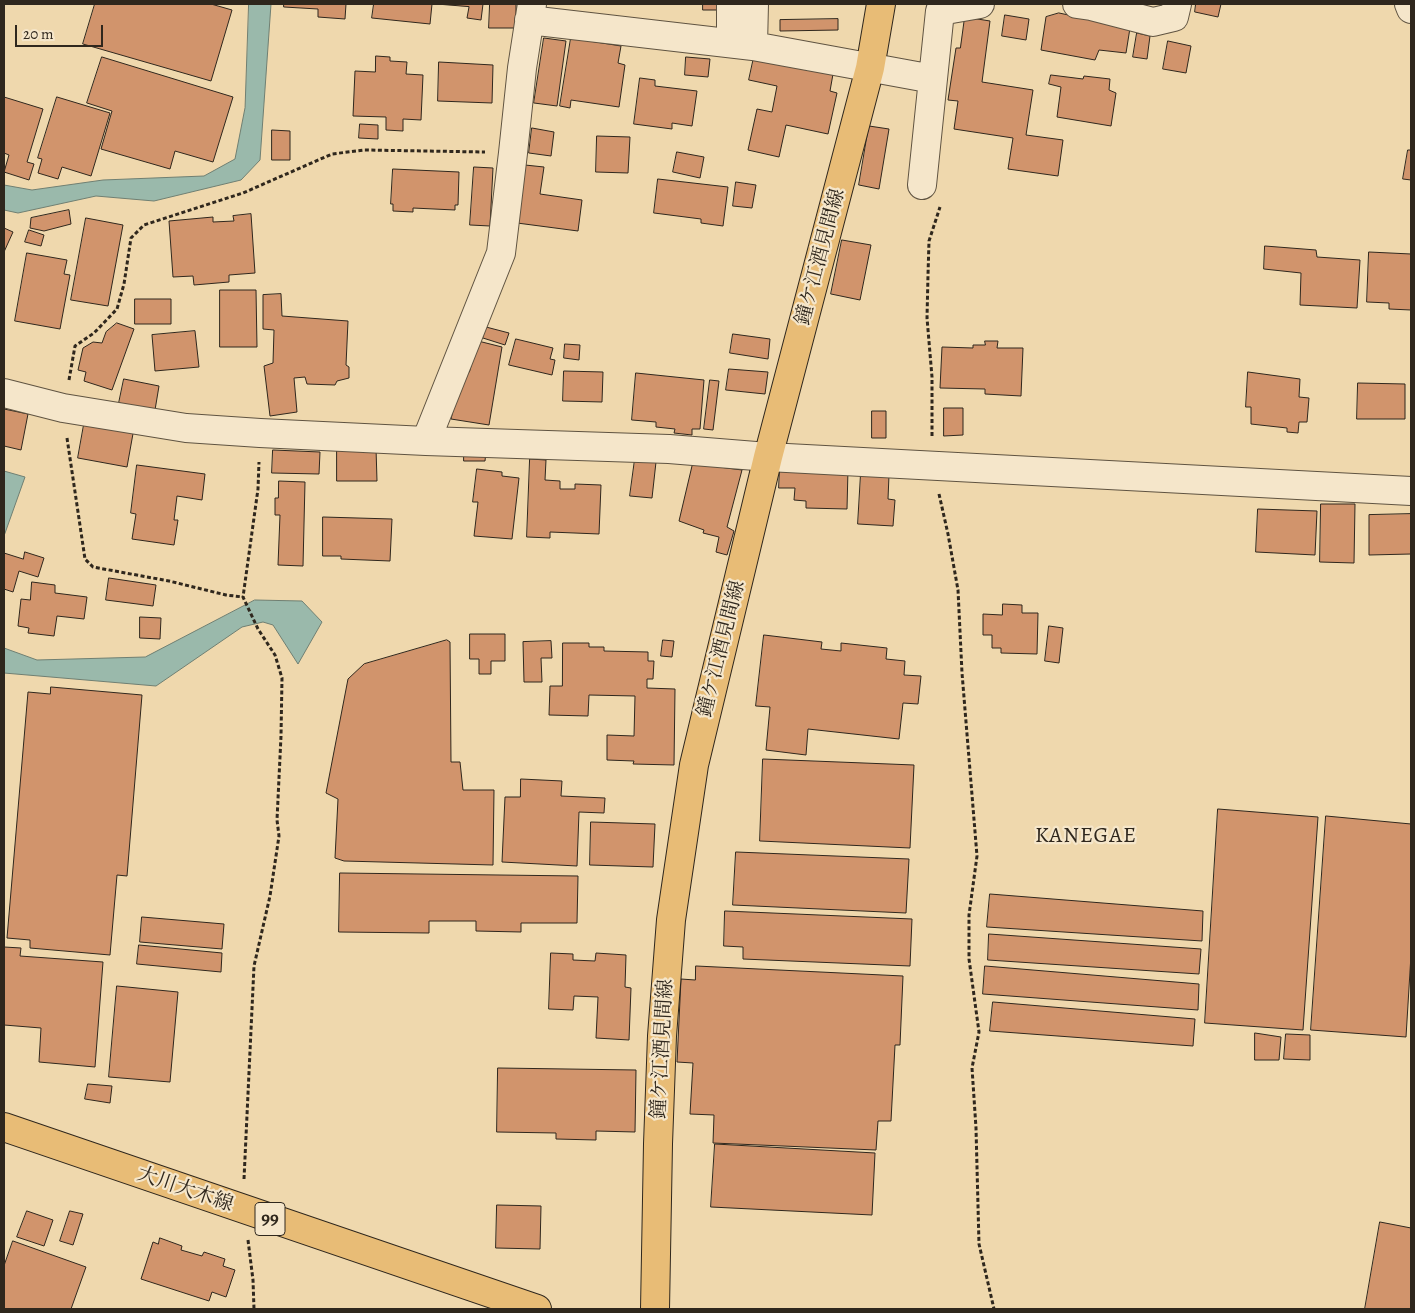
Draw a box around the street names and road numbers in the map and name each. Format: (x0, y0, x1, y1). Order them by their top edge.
street label: 鐘ケ江酒見間線 (791, 186, 851, 328)
street label: 鐘ケ江酒見間線 (693, 578, 751, 720)
street label: 鐘ケ江酒見間線 (647, 978, 679, 1120)
street label: 大川大木線 (134, 1162, 236, 1218)
road number: 99 (255, 1202, 285, 1236)

